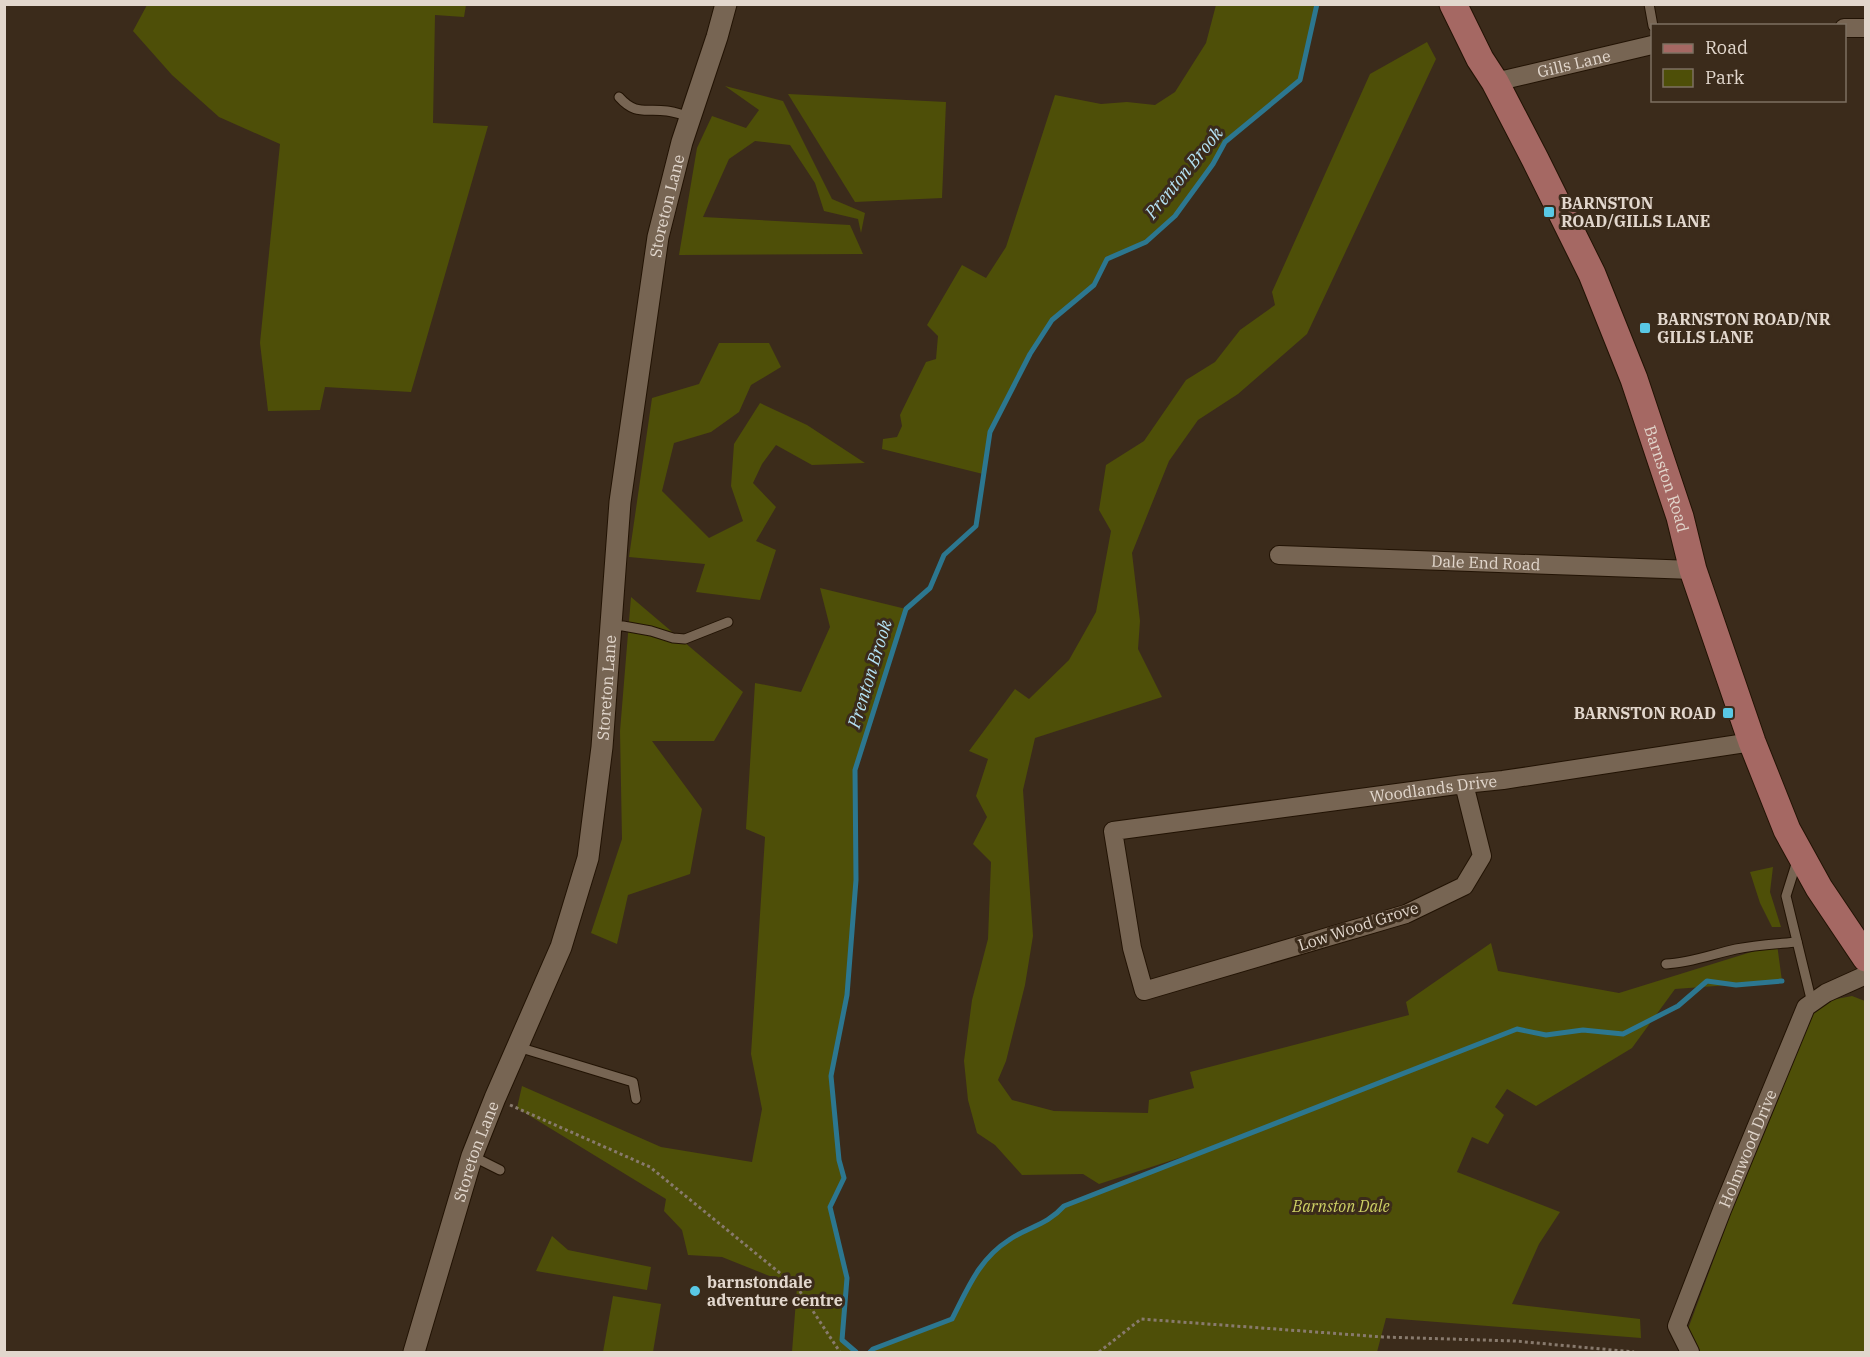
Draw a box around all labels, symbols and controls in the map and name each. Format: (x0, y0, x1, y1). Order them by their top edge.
legend (1651, 24, 1846, 102)
text: Road (1705, 36, 1748, 59)
street label: Gills Lane (1535, 45, 1613, 82)
text: Park (1705, 66, 1745, 89)
water label: Prenton Brook (1139, 122, 1228, 224)
street label: Storeton Lane (645, 152, 688, 259)
place label: BARNSTON ROAD/GILLS LANE (1561, 193, 1710, 231)
marker: BARNSTON ROAD/GILLS LANE (1542, 205, 1556, 219)
place label: BARNSTON ROAD/NR GILLS LANE (1657, 309, 1831, 347)
marker: BARNSTON ROAD/NR GILLS LANE (1638, 321, 1652, 335)
street label: Barnston Road (1640, 423, 1693, 534)
street label: Dale End Road (1431, 551, 1541, 574)
water label: Prenton Brook (842, 616, 897, 732)
street label: Storeton Lane (593, 634, 620, 741)
place label: BARNSTON ROAD (1574, 703, 1716, 723)
marker: BARNSTON ROAD (1721, 706, 1735, 720)
street label: Woodlands Drive (1368, 771, 1498, 807)
street label: Low Wood Grove (1295, 897, 1421, 955)
street label: Holmwood Drive (1714, 1086, 1781, 1211)
street label: Storeton Lane (449, 1098, 503, 1204)
park label: Barnston Dale (1291, 1196, 1390, 1216)
place label: barnstondale adventure centre (707, 1272, 843, 1310)
marker: barnstondale adventure centre (688, 1284, 702, 1298)

